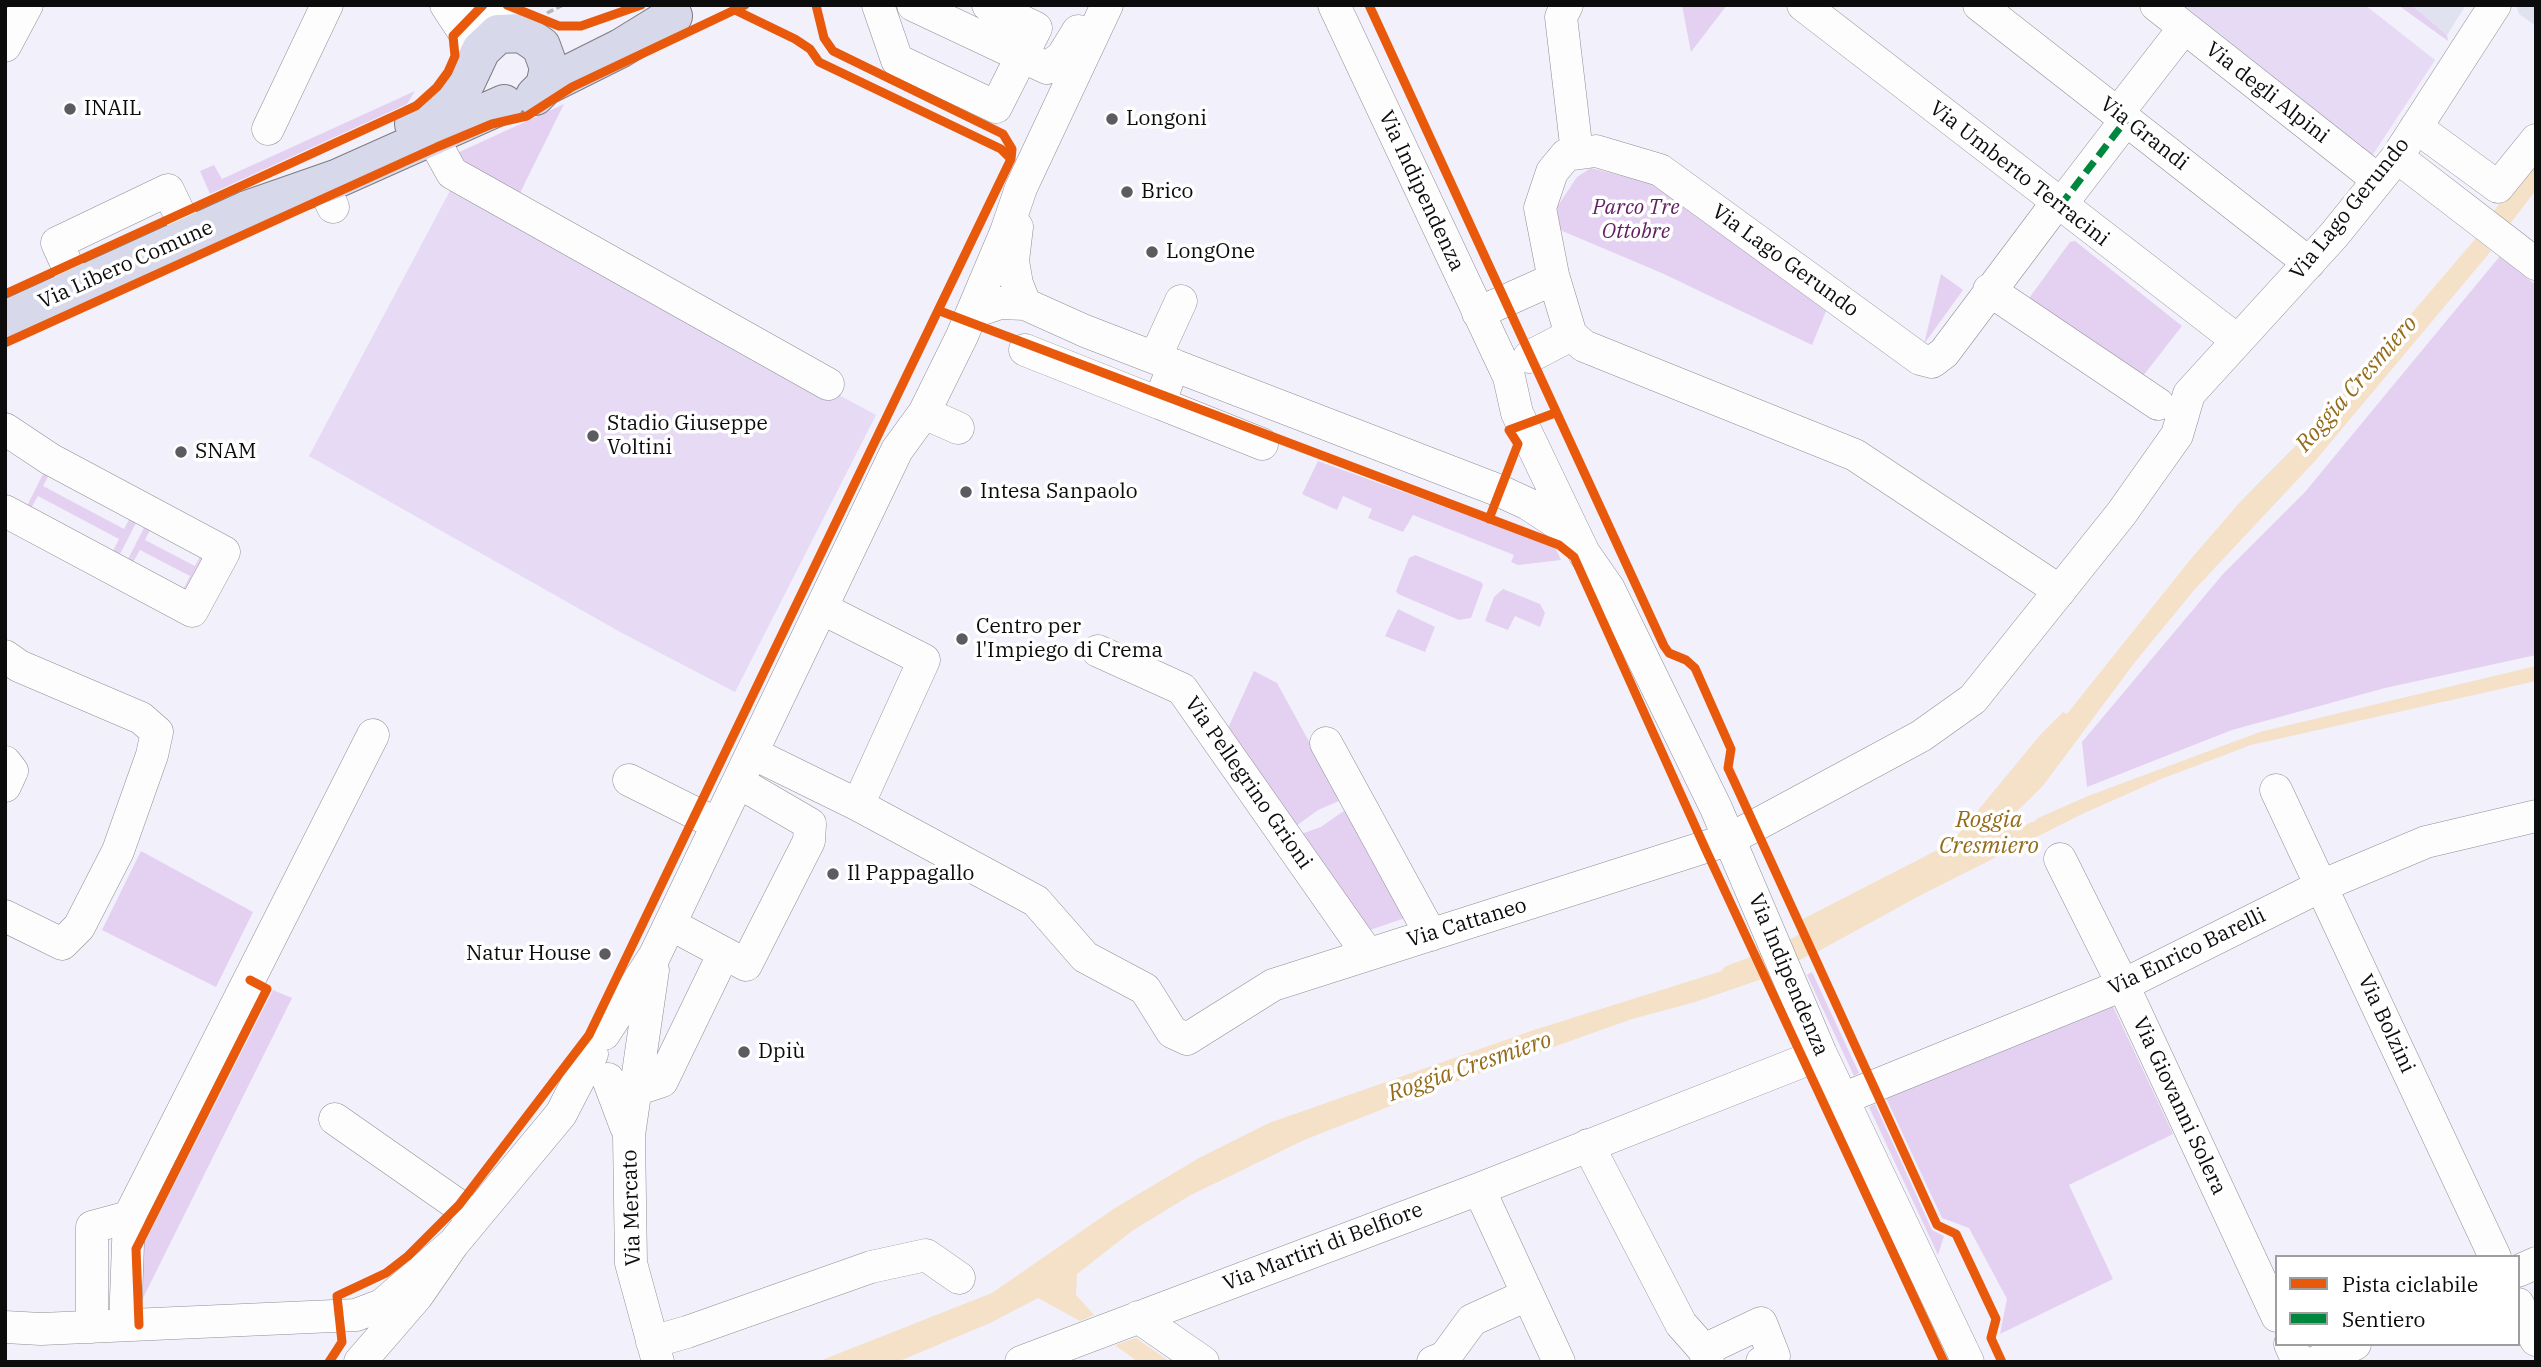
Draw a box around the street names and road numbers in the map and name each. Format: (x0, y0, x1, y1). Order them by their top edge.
street label: Via degli Alpini (2200, 37, 2334, 149)
street label: Via Grandi (2095, 92, 2193, 176)
street label: Via Umberto Terracini (1924, 96, 2114, 252)
street label: Via Indipendenza (1373, 107, 1469, 275)
street label: Via Lago Gerundo (2285, 133, 2415, 285)
street label: Via Lago Gerundo (1707, 199, 1863, 323)
street label: Via Libero Comune (35, 215, 217, 315)
street label: Via Pellegrino Grioni (1179, 692, 1317, 874)
street label: Via Indipendenza (1742, 890, 1834, 1060)
street label: Via Cattaneo (1404, 893, 1530, 953)
street label: Via Enrico Barelli (2104, 903, 2270, 1001)
street label: Via Bolzini (2352, 971, 2420, 1077)
street label: Via Giovanni Solera (2127, 1013, 2231, 1199)
street label: Via Mercato (617, 1149, 647, 1267)
street label: Via Martiri di Belfiore (1219, 1197, 1427, 1297)

